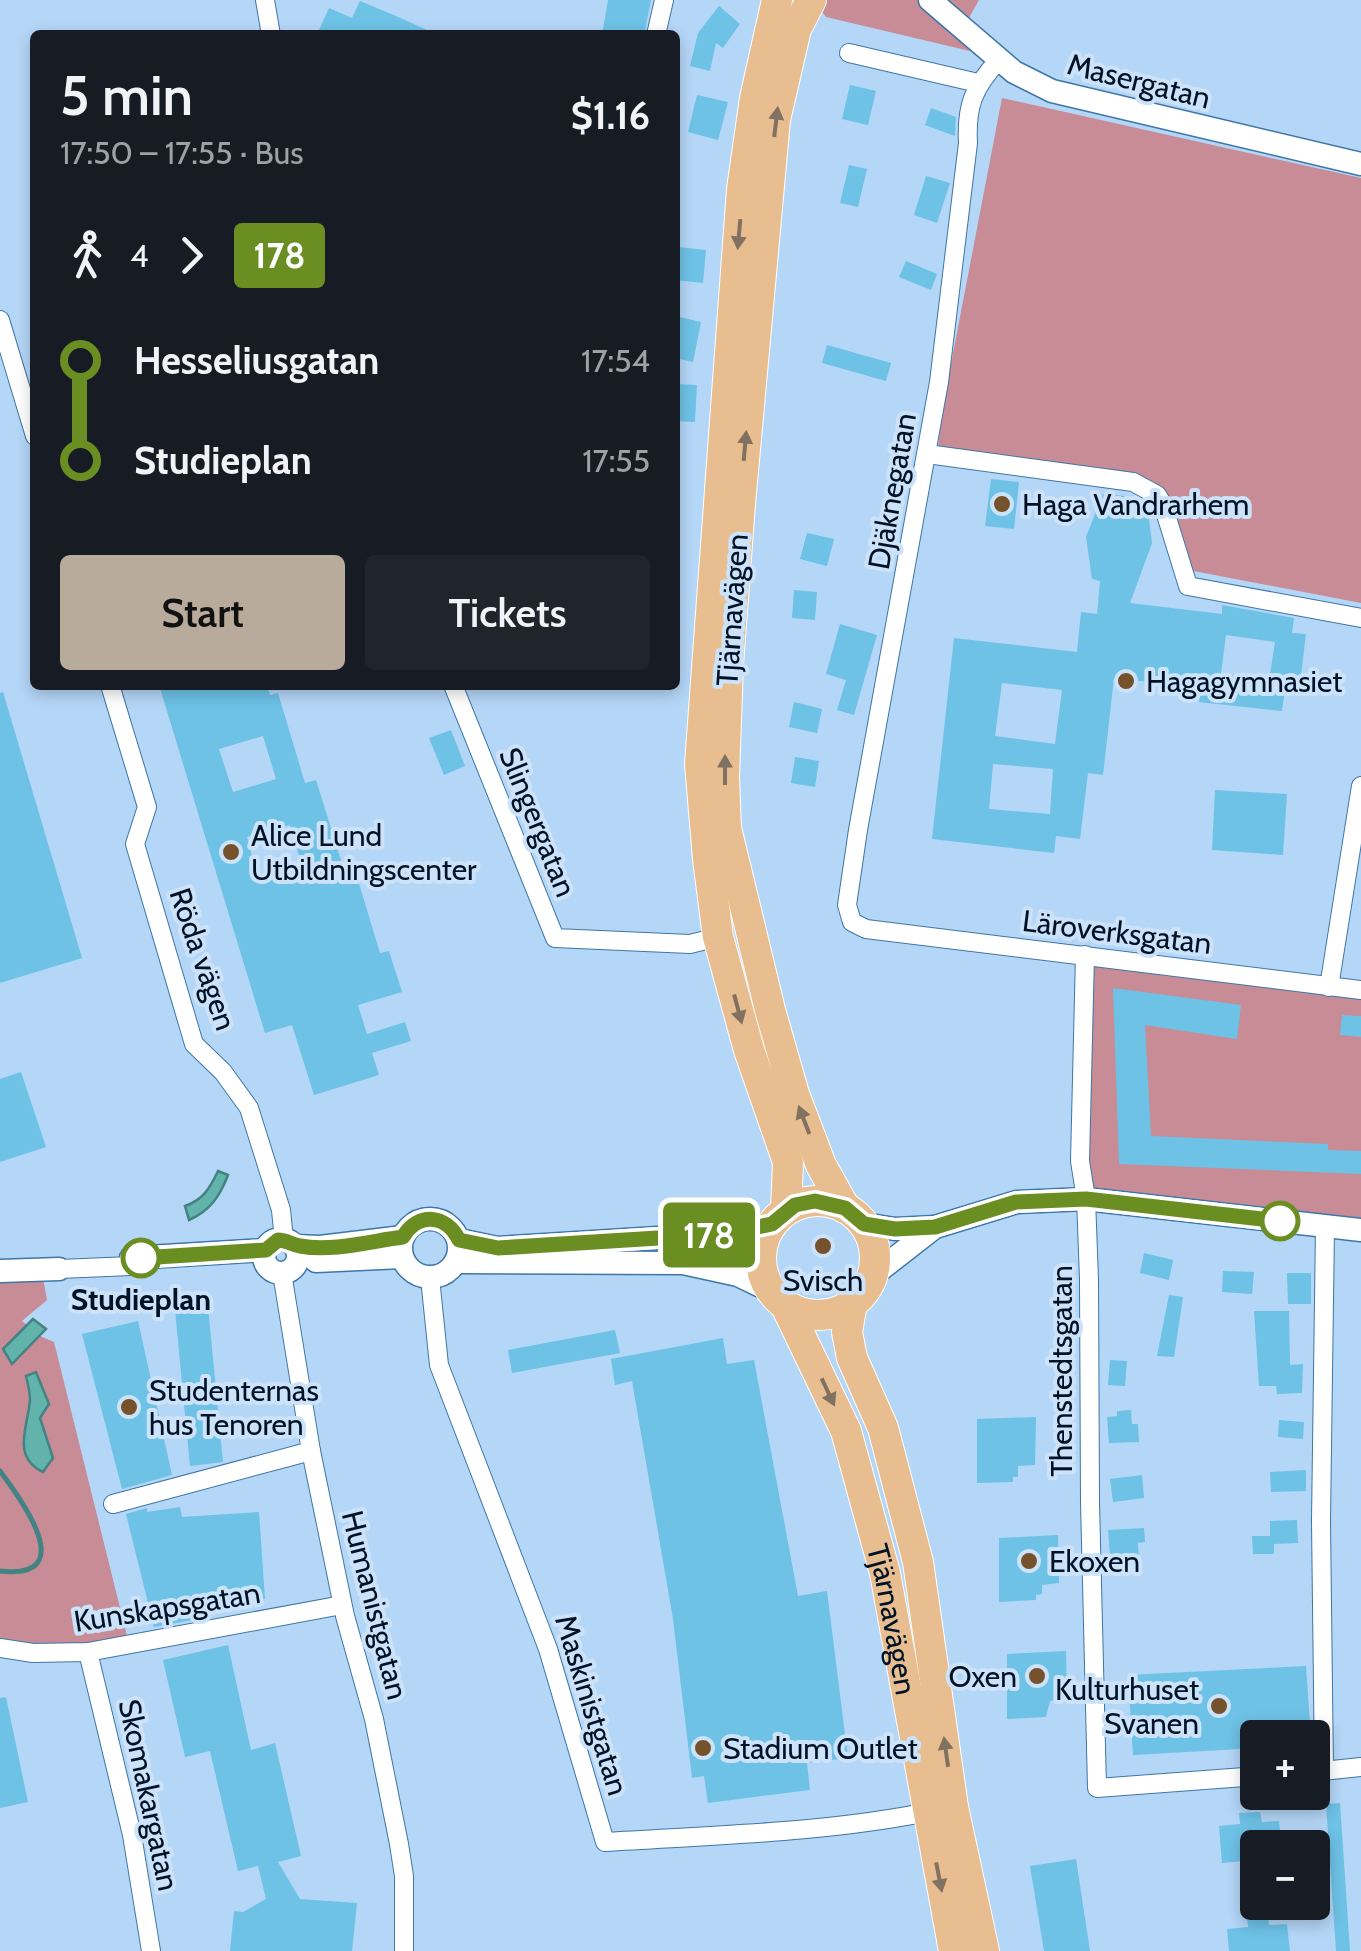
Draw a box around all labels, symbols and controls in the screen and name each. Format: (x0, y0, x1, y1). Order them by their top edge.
street label: Masergatan (1064, 45, 1214, 117)
text: 5 min (60, 62, 193, 129)
text: $1.16 (571, 92, 650, 139)
one-way arrow (768, 106, 784, 138)
text: 17:50 – 17:55 · Bus (60, 133, 303, 172)
one-way arrow (730, 219, 746, 250)
icon: walk (60, 228, 115, 283)
icon: forward (164, 228, 219, 283)
text: 178 (254, 234, 305, 277)
text: 4 (130, 236, 149, 275)
text: Hesseliusgatan (134, 337, 379, 384)
text: 17:54 (581, 341, 650, 380)
street label: Djäknegatan (860, 410, 924, 572)
one-way arrow (738, 429, 754, 461)
text: Studieplan (134, 437, 312, 484)
text: 17:55 (582, 441, 650, 480)
place label: Haga Vandrarhem (1022, 486, 1249, 523)
marker: Haga Vandrarhem (991, 493, 1013, 515)
street label: Tjärnavägen (708, 533, 756, 687)
button: Start (60, 555, 345, 670)
button: Tickets (365, 555, 650, 670)
place label: Hagagymnasiet (1146, 663, 1342, 700)
marker: Hagagymnasiet (1115, 670, 1137, 692)
street label: Slingergatan (491, 742, 585, 902)
one-way arrow (717, 753, 733, 785)
place label: Alice Lund Utbildningscenter (251, 817, 477, 888)
marker: Alice Lund Utbildningscenter (220, 841, 242, 863)
street label: Röda vägen (161, 883, 245, 1035)
street label: Läroverksgatan (1020, 902, 1214, 962)
one-way arrow (730, 994, 746, 1025)
one-way arrow (796, 1104, 811, 1134)
line badge: 178 (652, 1202, 766, 1268)
unlabelled marker (1261, 1202, 1299, 1240)
text: 178 (683, 1214, 735, 1257)
marker: Svisch (812, 1235, 834, 1257)
marker: Studieplan (122, 1239, 160, 1277)
place label: Svisch (783, 1262, 863, 1299)
street label: Thenstedtsgatan (1043, 1265, 1080, 1477)
place label: Studieplan (71, 1281, 211, 1318)
place label: Studenternas hus Tenoren (149, 1372, 319, 1443)
one-way arrow (819, 1377, 836, 1406)
marker: Studenternas hus Tenoren (118, 1396, 140, 1418)
street label: Humanistgatan (334, 1507, 416, 1703)
street label: Tjärnavägen (859, 1540, 925, 1698)
place label: Ekoxen (1049, 1543, 1140, 1580)
marker: Ekoxen (1018, 1550, 1040, 1572)
street label: Kunskapsgatan (71, 1574, 263, 1640)
street label: Maskinistgatan (547, 1610, 637, 1800)
place label: Oxen (948, 1658, 1017, 1695)
marker: Oxen (1026, 1665, 1048, 1687)
place label: Kulturhuset Svanen (1055, 1671, 1199, 1742)
marker: Kulturhuset Svanen (1208, 1695, 1230, 1717)
street label: Skomakargatan (111, 1696, 187, 1894)
map controls (1240, 1720, 1330, 1920)
button: + (1240, 1720, 1330, 1810)
place label: Stadium Outlet (723, 1730, 918, 1767)
one-way arrow (937, 1736, 953, 1767)
marker: Stadium Outlet (692, 1737, 714, 1759)
button: − (1240, 1830, 1330, 1920)
one-way arrow (932, 1862, 948, 1893)

